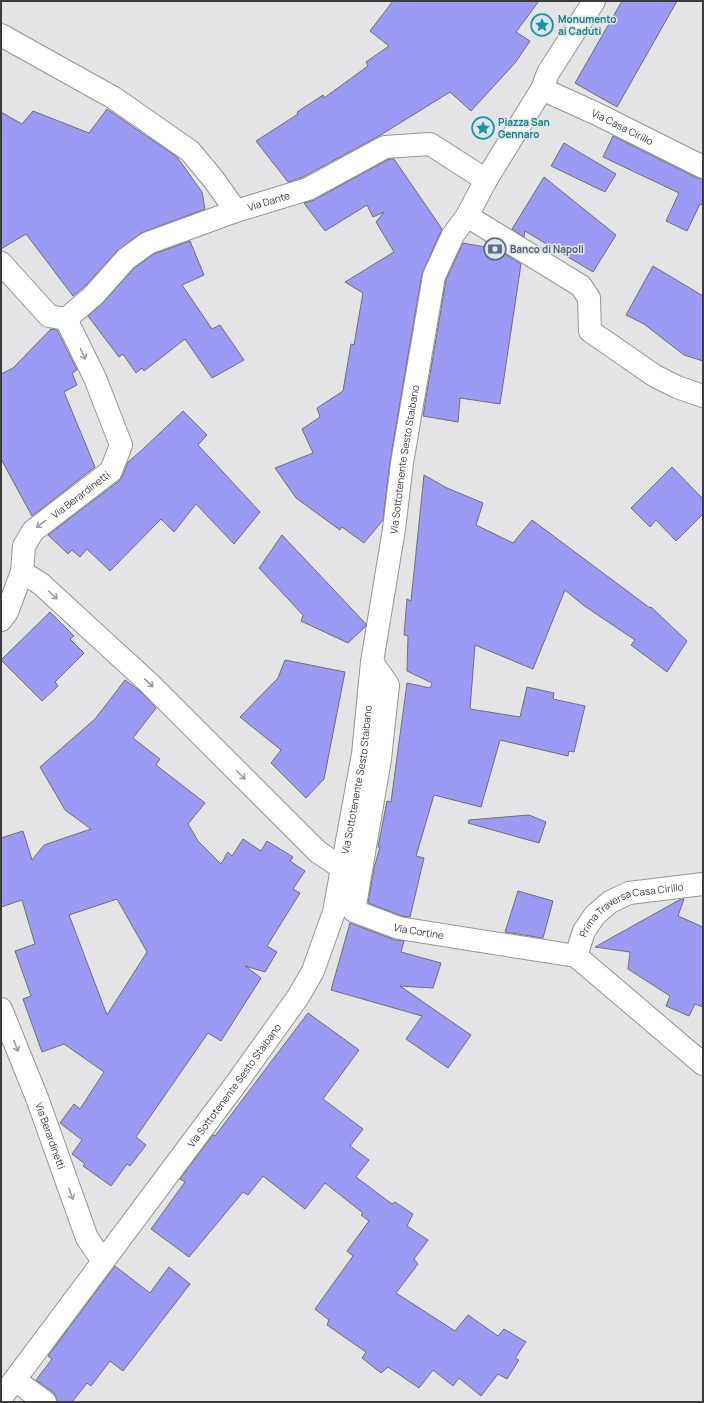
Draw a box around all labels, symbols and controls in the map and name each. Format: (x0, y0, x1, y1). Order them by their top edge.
place icon: Monumento ai Caduti (529, 12, 555, 38)
place label: Monumento ai Caduti (558, 12, 617, 38)
street label: Via Casa Cirillo (589, 106, 656, 148)
place icon: Piazza San Gennaro (470, 115, 496, 141)
place label: Piazza San Gennaro (498, 115, 550, 141)
street label: Via Dante (246, 188, 292, 214)
bank icon: Banco di Napoli (482, 236, 508, 262)
place label: Banco di Napoli (510, 242, 584, 256)
one-way arrow (80, 348, 87, 360)
street label: Via Sottotenente Sesto Staibano (386, 384, 422, 535)
street label: Via Berardinetti (48, 468, 112, 522)
one-way arrow (35, 520, 46, 528)
one-way arrow (48, 591, 58, 600)
one-way arrow (144, 678, 154, 688)
street label: Via Sottotenente Sesto Staibano (338, 705, 375, 855)
one-way arrow (236, 770, 246, 780)
street label: Prima Traversa Casa Cirillo (576, 879, 684, 939)
street label: Via Cortine (392, 920, 445, 942)
street label: Via Sottotenente Sesto Staibano (184, 1020, 284, 1150)
one-way arrow (12, 1039, 20, 1051)
street label: Via Berardinetti (32, 1100, 69, 1171)
one-way arrow (67, 1187, 75, 1199)

